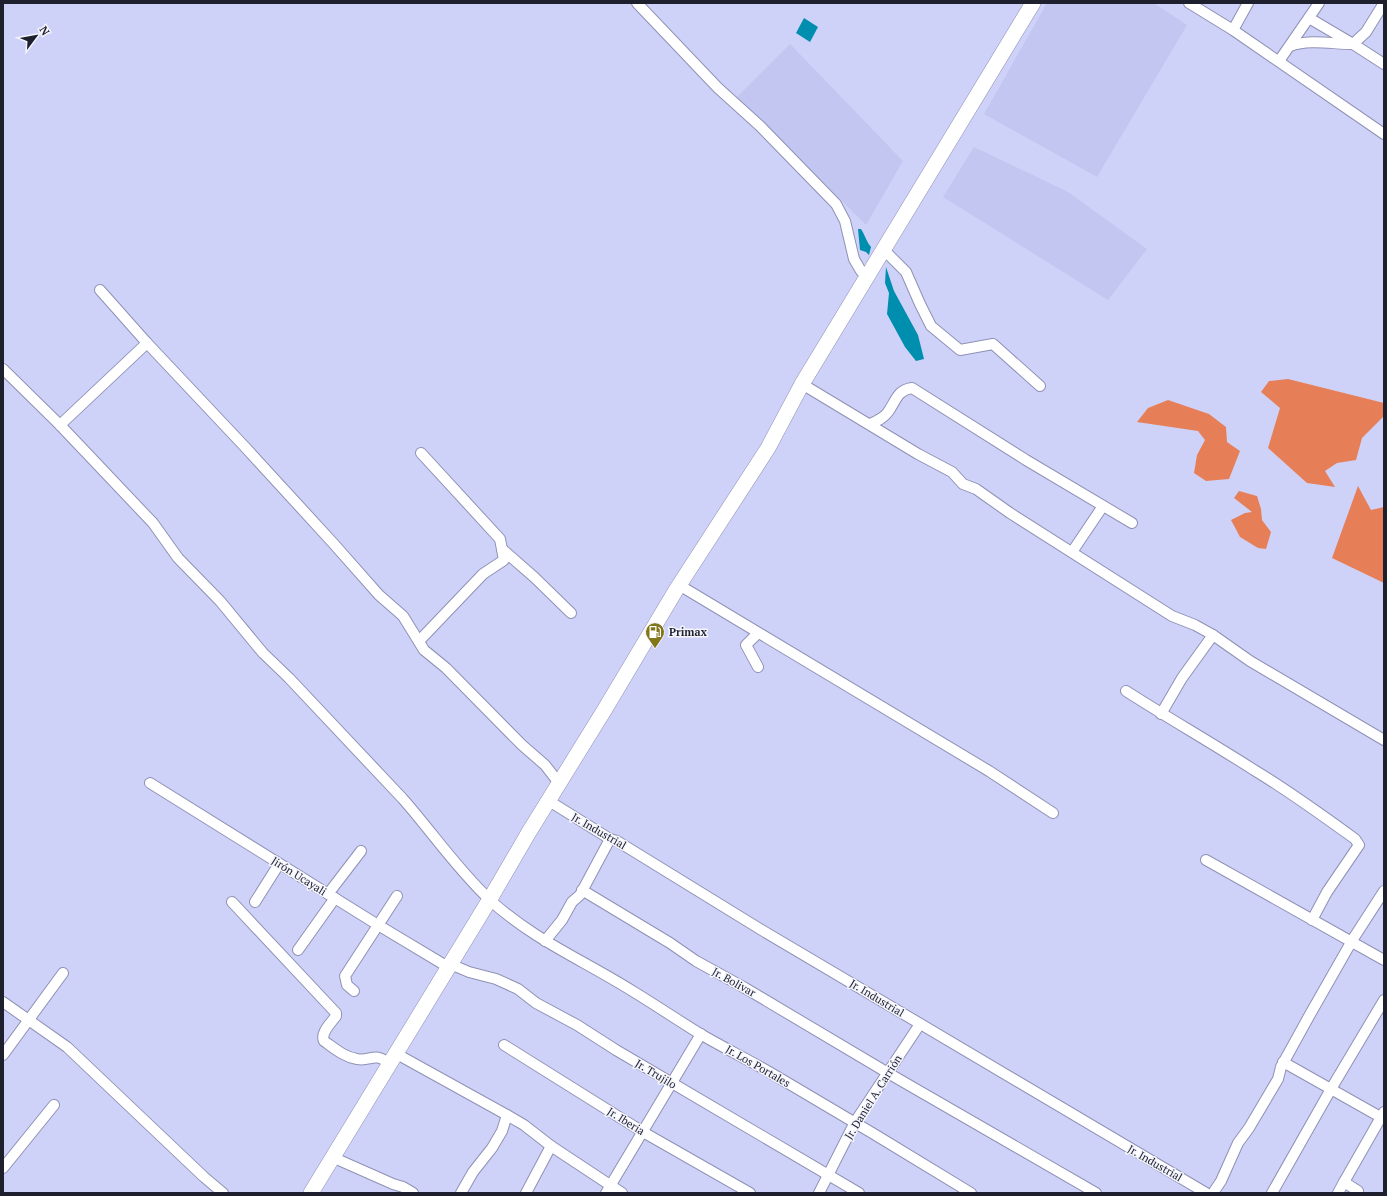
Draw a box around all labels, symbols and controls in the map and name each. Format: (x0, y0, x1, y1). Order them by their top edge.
north arrow (16, 16, 56, 56)
text: N (36, 23, 53, 39)
fuel station icon: Primax (644, 621, 666, 649)
place label: Primax (669, 625, 708, 639)
street label: Jr. Industrial (569, 810, 629, 852)
street label: Jirón Ucayali (269, 854, 329, 898)
street label: Jr. Bolivar (710, 964, 759, 1000)
street label: Jr. Industrial (847, 976, 907, 1020)
street label: Jr. Los Portales (723, 1042, 793, 1090)
street label: Jr. Daniel A. Carrión (841, 1052, 905, 1142)
street label: Jr. Trujilo (633, 1056, 679, 1092)
street label: Jr. Iberia (605, 1104, 648, 1138)
street label: Jr. Industrial (1125, 1142, 1185, 1184)

